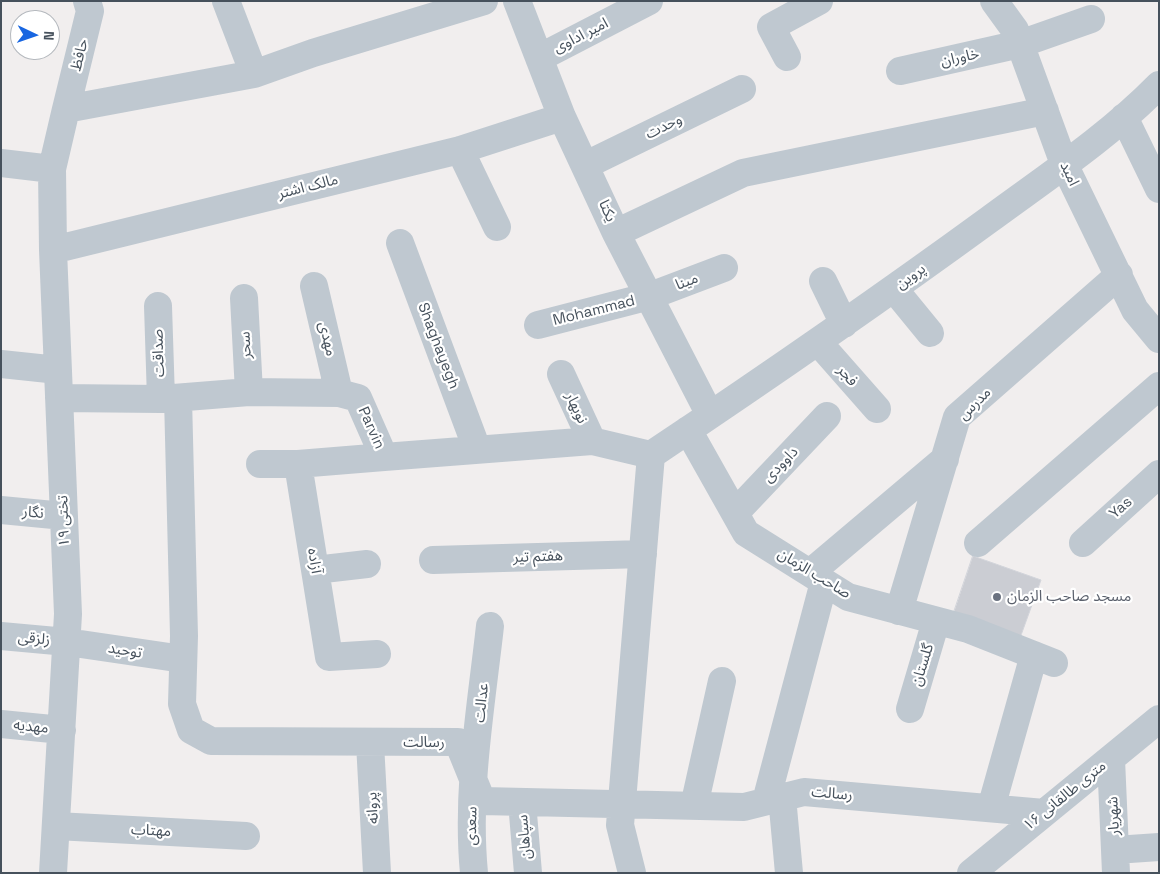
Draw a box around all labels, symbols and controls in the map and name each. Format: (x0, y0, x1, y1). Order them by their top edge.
north arrow (10, 10, 60, 60)
street label: امیر اداوی (551, 15, 611, 57)
text: N (40, 31, 58, 41)
street label: حافظ (67, 37, 93, 73)
street label: خاوران (939, 45, 981, 71)
street label: وحدت (643, 110, 685, 144)
street label: امید (1056, 159, 1082, 189)
street label: مالک اشتر (276, 171, 340, 203)
street label: یکتا (594, 197, 620, 225)
street label: پروین (893, 260, 929, 294)
street label: مینا (673, 269, 701, 295)
street label: Mohammad (551, 292, 637, 330)
street label: Shaghayegh (413, 300, 463, 392)
street label: مهدی (314, 320, 340, 358)
street label: صداقت (149, 329, 169, 377)
street label: سحر (236, 331, 256, 359)
street label: فجر (833, 362, 861, 390)
street label: مدرس (955, 384, 995, 424)
street label: نوبهار (561, 389, 591, 427)
street label: Parvin (354, 404, 388, 452)
street label: داوودی (760, 443, 802, 487)
street label: Yas (1106, 493, 1136, 523)
street label: تختی ۱۹ (54, 495, 74, 547)
street label: نگار (21, 503, 45, 523)
street label: صاحب الزمان (774, 545, 854, 603)
street label: آزاده (303, 547, 325, 575)
street label: هفتم تیر (513, 547, 563, 567)
place label: مسجد صاحب الزمان (1007, 588, 1131, 606)
marker: مسجد صاحب الزمان (991, 591, 1003, 603)
street label: زلزقی (17, 629, 51, 649)
street label: توحید (107, 639, 143, 663)
street label: گلستان (908, 641, 938, 689)
street label: عدالت (471, 682, 493, 724)
street label: مهدیه (13, 716, 49, 738)
street label: رسالت (403, 734, 445, 752)
street label: ۱۶ متری طالقانی (1020, 757, 1110, 835)
street label: رسالت (811, 783, 853, 805)
street label: پروانه (363, 792, 383, 824)
street label: شهریار (1104, 796, 1124, 836)
street label: سعدی (463, 806, 481, 846)
street label: سپاهان (514, 814, 536, 860)
street label: مهتاب (130, 821, 172, 841)

